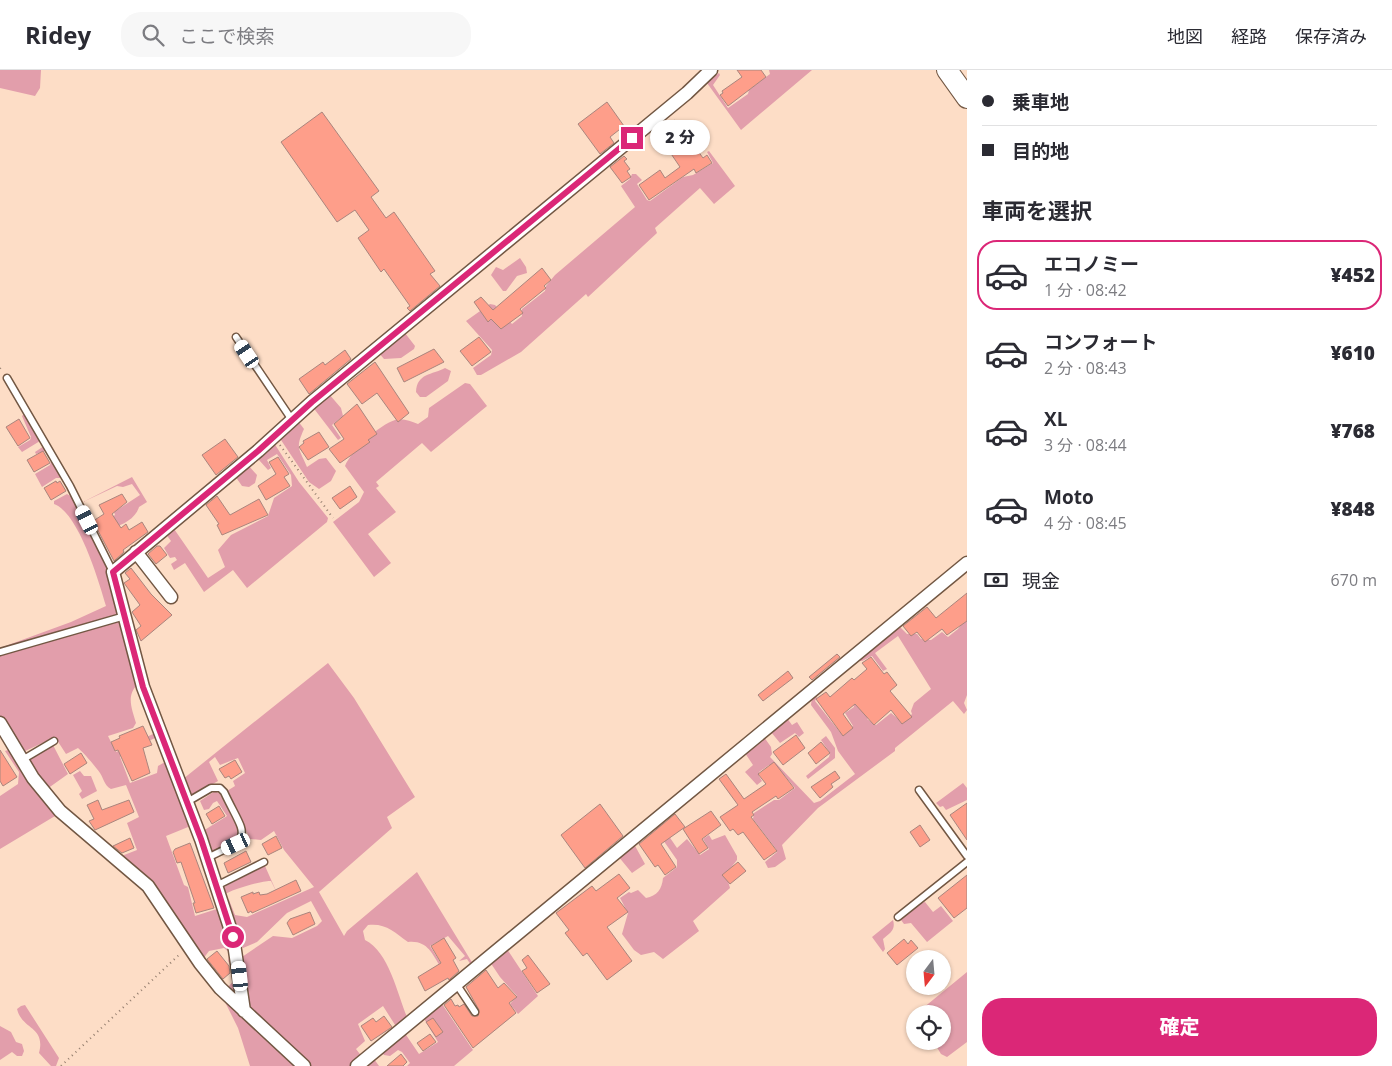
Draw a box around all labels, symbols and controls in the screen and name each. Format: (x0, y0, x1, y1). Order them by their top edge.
search box (121, 12, 471, 57)
text: Ridey (25, 18, 91, 51)
icon: search (139, 21, 167, 49)
text: ここで検索 (179, 23, 274, 49)
text: 地図 (1167, 24, 1203, 48)
text: 経路 (1231, 24, 1267, 48)
text: 保存済み (1295, 24, 1367, 48)
text: 乗車地 (1012, 89, 1069, 115)
callout: 2 分 (650, 120, 710, 156)
text: 2 分 (665, 126, 695, 148)
route end (621, 127, 643, 149)
text: 目的地 (1012, 138, 1069, 164)
text: 車両を選択 (982, 195, 1092, 225)
text: エコノミー (1044, 251, 1139, 277)
icon: car (984, 253, 1029, 298)
text: ¥452 (1330, 262, 1375, 288)
text: 1 分 · 08:42 (1044, 279, 1127, 301)
text: コンフォート (1044, 329, 1157, 355)
icon: car (984, 331, 1029, 376)
car (232, 337, 261, 371)
text: ¥610 (1330, 340, 1375, 366)
text: 2 分 · 08:43 (1044, 357, 1127, 379)
text: XL (1044, 406, 1067, 432)
icon: car (984, 409, 1029, 454)
text: ¥768 (1330, 418, 1375, 444)
text: 3 分 · 08:44 (1044, 434, 1127, 456)
text: Moto (1044, 484, 1094, 510)
icon: car (984, 487, 1029, 532)
text: ¥848 (1330, 496, 1375, 522)
car (73, 503, 100, 537)
text: 4 分 · 08:45 (1044, 512, 1127, 534)
icon: cash (982, 566, 1010, 594)
text: 現金 (1022, 568, 1060, 594)
text: 670 m (1331, 569, 1377, 591)
car (219, 831, 252, 857)
route start (222, 926, 244, 948)
north arrow (906, 950, 951, 995)
map controls (906, 950, 951, 1050)
car (230, 960, 249, 992)
button: 確定 (982, 998, 1377, 1056)
button: locate (906, 1005, 951, 1050)

